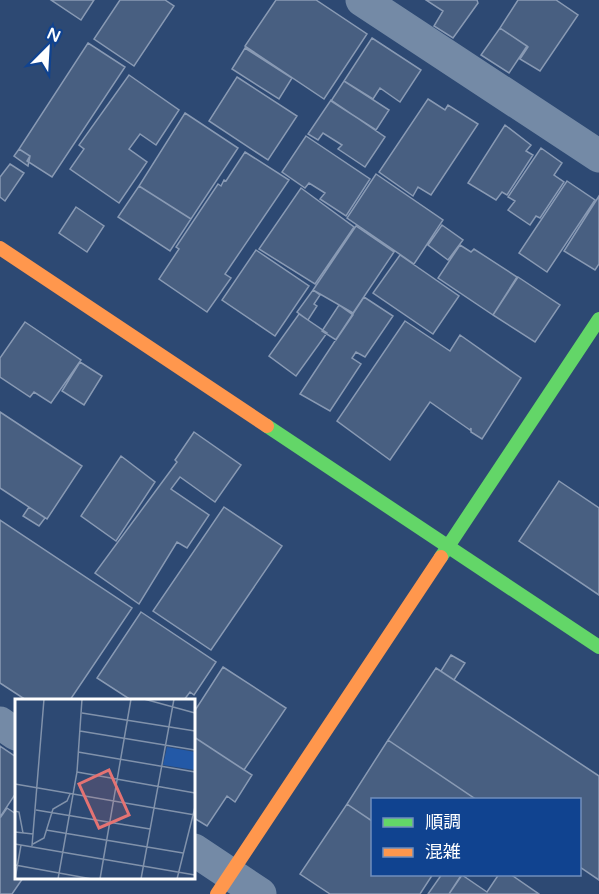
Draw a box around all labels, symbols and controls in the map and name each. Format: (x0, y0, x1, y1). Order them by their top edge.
north arrow (18, 18, 78, 78)
text: N (44, 23, 64, 47)
inset map (15, 699, 195, 879)
legend (371, 798, 581, 876)
text: 順調 (425, 811, 461, 833)
text: 混雑 (425, 841, 461, 863)

